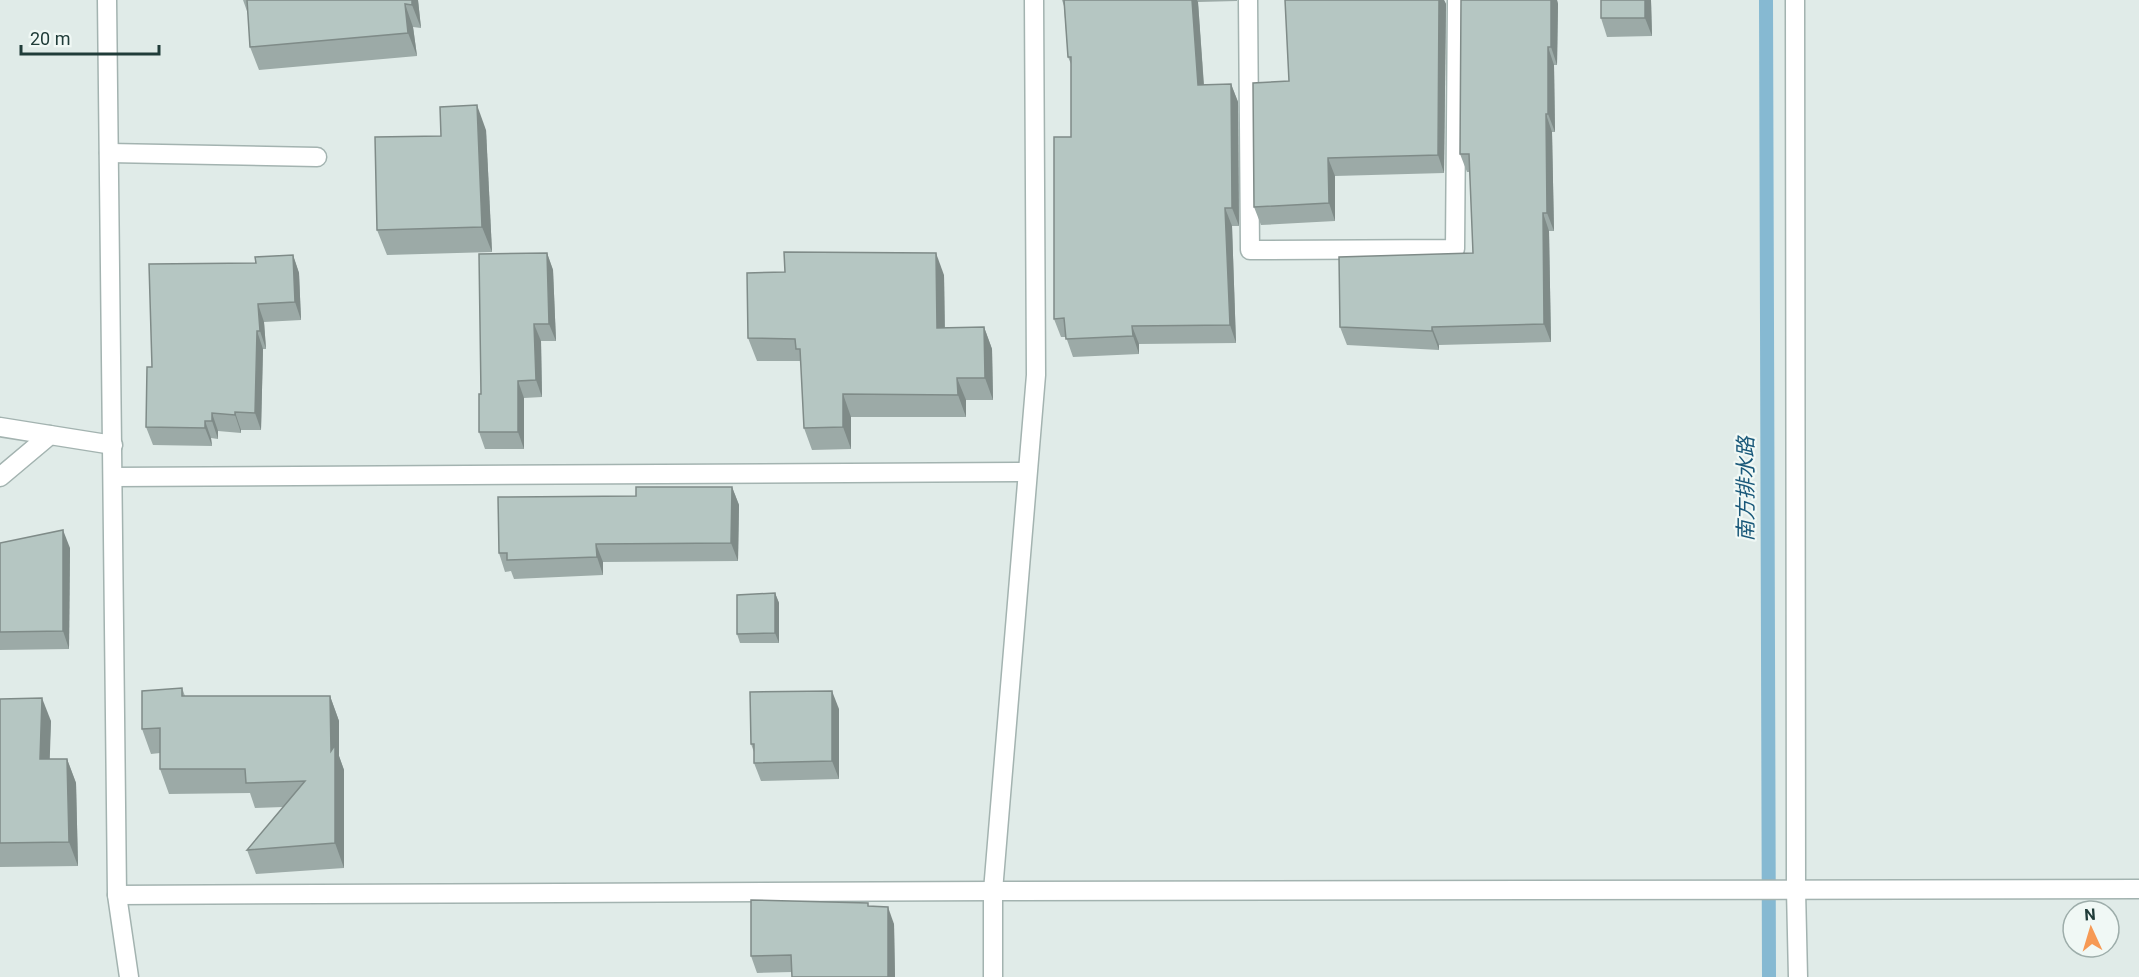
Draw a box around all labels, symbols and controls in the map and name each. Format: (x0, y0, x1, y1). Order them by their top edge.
scale bar (21, 18, 159, 56)
text: 20 m (30, 28, 70, 49)
water label: 南方排水路 (1734, 435, 1758, 542)
north arrow (2061, 899, 2121, 959)
text: N (2084, 905, 2096, 924)

